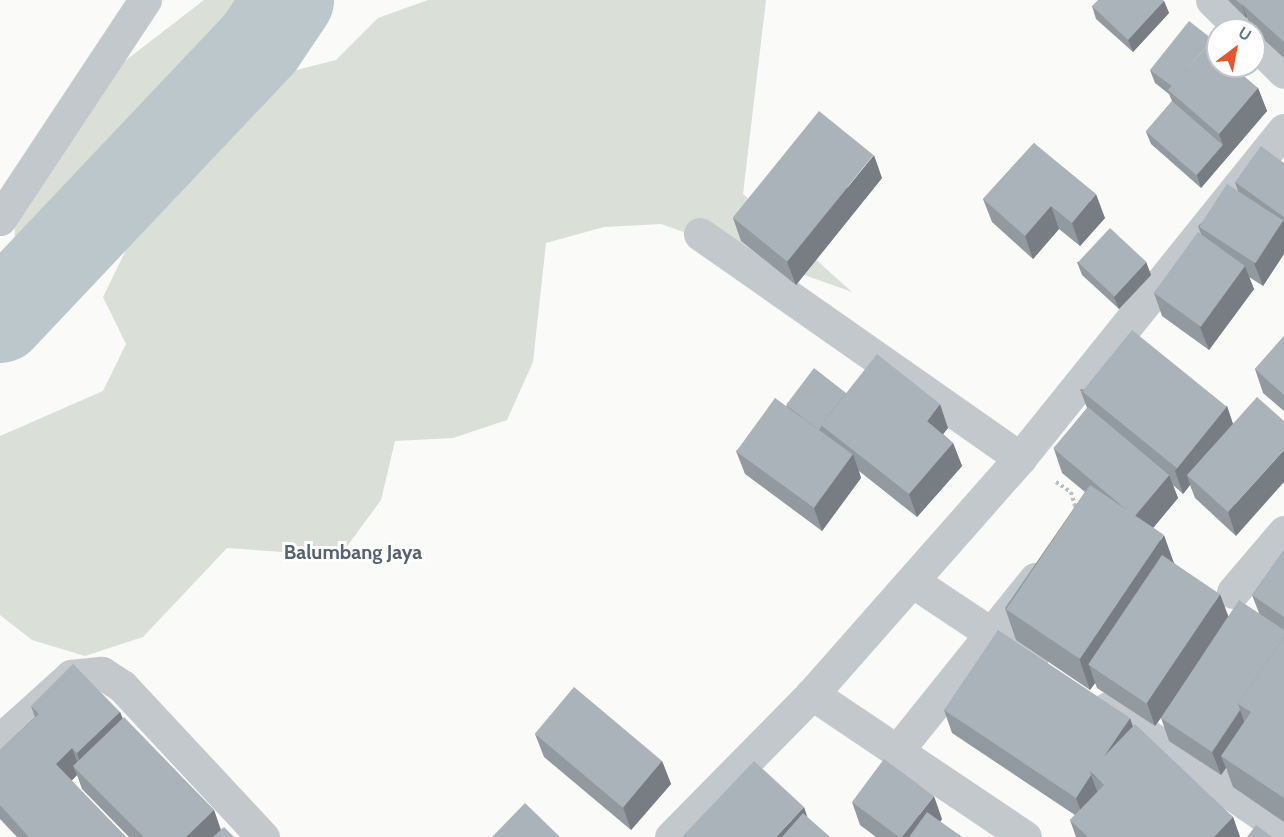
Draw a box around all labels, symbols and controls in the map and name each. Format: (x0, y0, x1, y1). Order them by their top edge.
north arrow (1206, 18, 1266, 78)
text: U (1235, 23, 1255, 45)
district label: Balumbang Jaya (284, 540, 422, 564)

